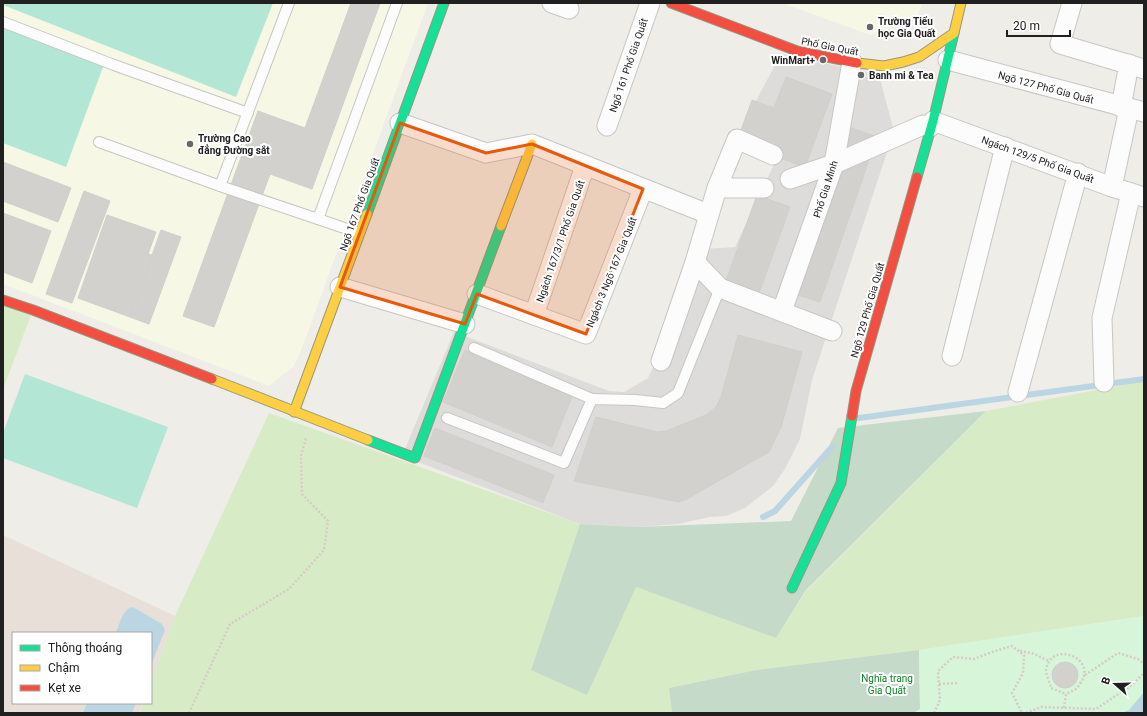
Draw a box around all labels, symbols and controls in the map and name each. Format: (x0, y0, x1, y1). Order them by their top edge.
scale bar (1007, 12, 1070, 38)
street label: Ngõ 161 Phố Gia Quất (606, 16, 650, 114)
place label: Trường Tiểu học Gia Quất (878, 16, 936, 39)
text: 20 m (1013, 19, 1040, 33)
marker: Trường Tiểu học Gia Quất (865, 22, 875, 32)
street label: Phố Gia Quất (800, 35, 860, 57)
place label: WinMart+ (771, 55, 816, 66)
marker: WinMart+ (818, 55, 828, 65)
street label: Ngõ 127 Phố Gia Quất (997, 68, 1095, 106)
marker: Banh mi & Tea (856, 70, 866, 80)
place label: Banh mi & Tea (869, 70, 934, 81)
place label: Trường Cao đẳng Đường sắt (198, 133, 270, 156)
street label: Ngách 129/5 Phố Gia Quất (980, 133, 1096, 185)
marker: Trường Cao đẳng Đường sắt (185, 139, 195, 149)
street label: Ngõ 167 Phố Gia Quất (337, 156, 381, 252)
street label: Phố Gia Minh (810, 159, 840, 219)
street label: Ngách 167/3/1 Phố Gia Quất (533, 178, 587, 304)
street label: Ngách 3 Ngõ 167 Gia Quất (583, 215, 639, 329)
street label: Ngõ 129 Phố Gia Quất (848, 261, 886, 359)
legend (12, 632, 152, 704)
text: Thông thoáng (48, 641, 122, 655)
text: Chậm (48, 661, 79, 675)
north arrow (1095, 664, 1135, 704)
park label: Nghĩa trang Gia Quất (861, 673, 913, 696)
text: B (1099, 675, 1113, 686)
text: Kẹt xe (48, 681, 81, 695)

